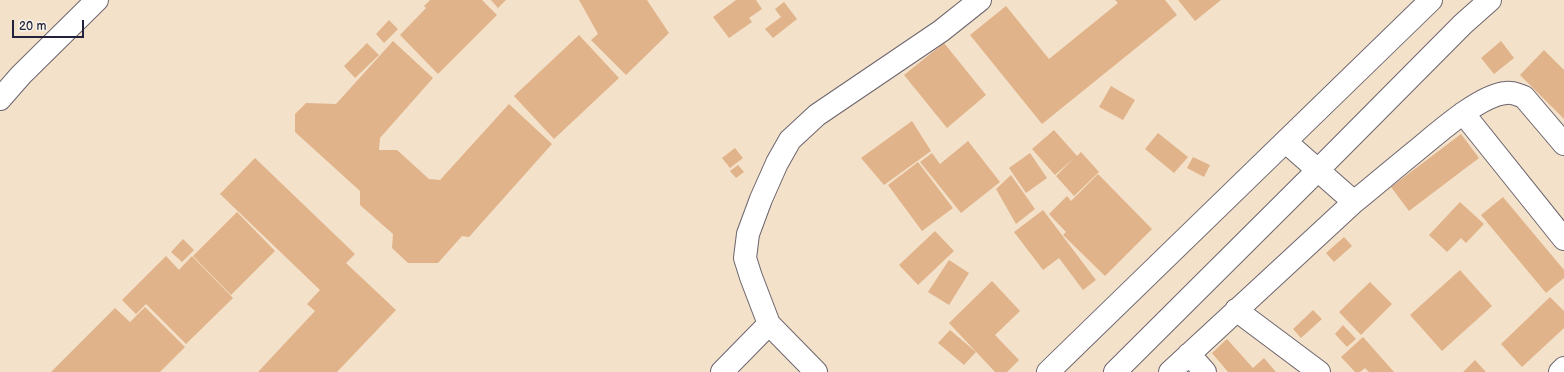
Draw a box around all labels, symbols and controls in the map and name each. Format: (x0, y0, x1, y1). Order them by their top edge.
scale bar (14, 12, 86, 38)
text: 20 m (19, 19, 46, 34)

